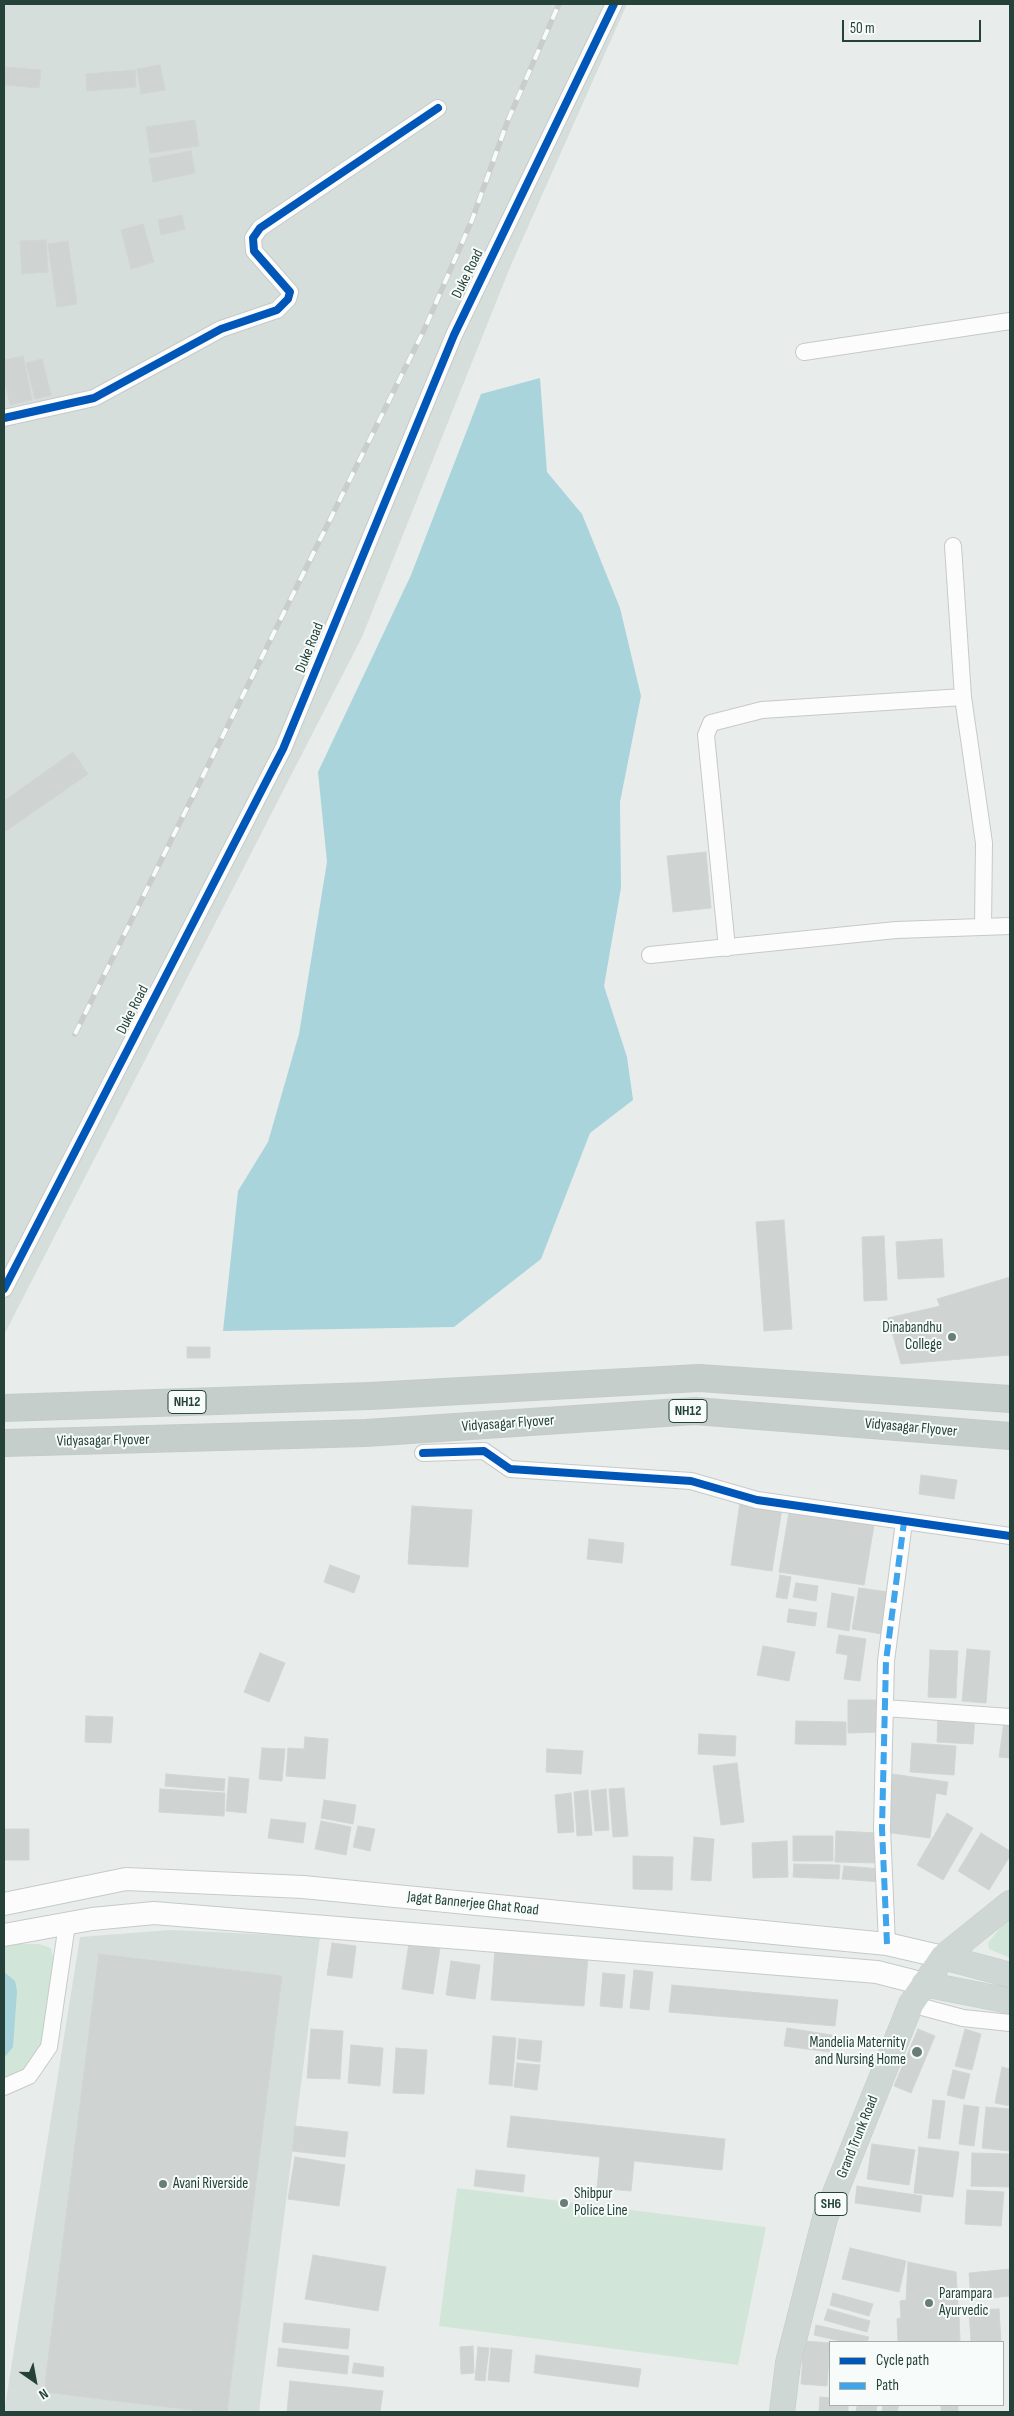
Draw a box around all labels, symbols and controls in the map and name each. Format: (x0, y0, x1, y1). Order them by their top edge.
scale bar (844, 10, 983, 42)
text: 50 m (850, 19, 875, 38)
street label: Duke Road (448, 246, 488, 302)
street label: Duke Road (292, 620, 328, 676)
street label: Duke Road (113, 983, 153, 1037)
place label: Dinabandhu College (882, 1319, 942, 1354)
marker: Dinabandhu College (946, 1331, 958, 1343)
road number: NH12 (168, 1390, 206, 1414)
road number: NH12 (669, 1400, 707, 1422)
street label: Vidyasagar Flyover (461, 1412, 555, 1436)
street label: Vidyasagar Flyover (864, 1415, 958, 1441)
street label: Vidyasagar Flyover (56, 1431, 150, 1451)
street label: Jagat Bannerjee Ghat Road (407, 1888, 539, 1920)
place label: Mandelia Maternity and Nursing Home (809, 2034, 906, 2069)
marker: Mandelia Maternity and Nursing Home (910, 2045, 924, 2059)
street label: Grand Trunk Road (833, 2093, 883, 2181)
place label: Avani Riverside (173, 2175, 248, 2193)
marker: Avani Riverside (157, 2178, 169, 2190)
place label: Shibpur Police Line (574, 2185, 628, 2220)
road number: SH6 (815, 2192, 847, 2216)
marker: Shibpur Police Line (558, 2197, 570, 2209)
place label: Parampara Ayurvedic (939, 2285, 992, 2320)
marker: Parampara Ayurvedic (923, 2297, 935, 2309)
legend (829, 2341, 1004, 2406)
text: Cycle path (876, 2351, 929, 2370)
north arrow (10, 2356, 60, 2406)
text: Path (876, 2376, 899, 2395)
text: N (36, 2385, 51, 2403)

